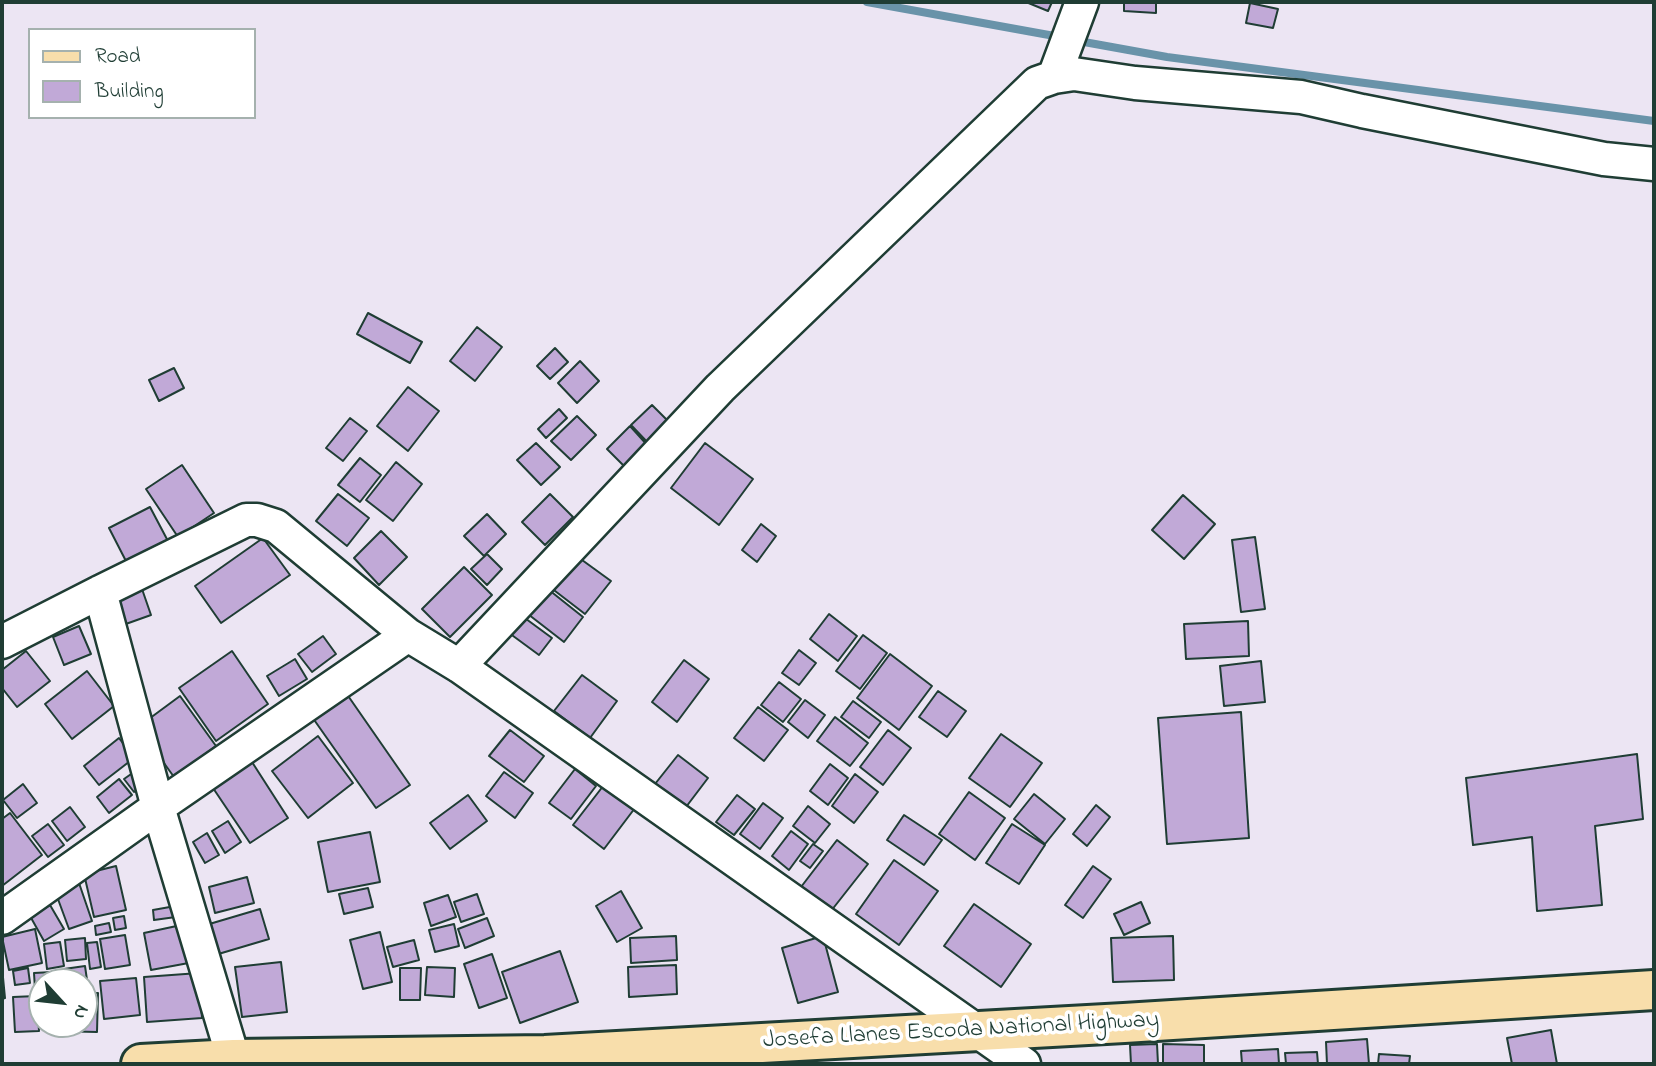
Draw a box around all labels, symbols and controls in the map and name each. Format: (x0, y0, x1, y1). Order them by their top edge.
legend (28, 28, 256, 119)
text: Road (95, 42, 141, 72)
text: Building (95, 77, 164, 107)
north arrow (28, 968, 98, 1038)
text: N (65, 1000, 95, 1024)
street label: Josefa Llanes Escoda National Highway (762, 1007, 1160, 1057)

